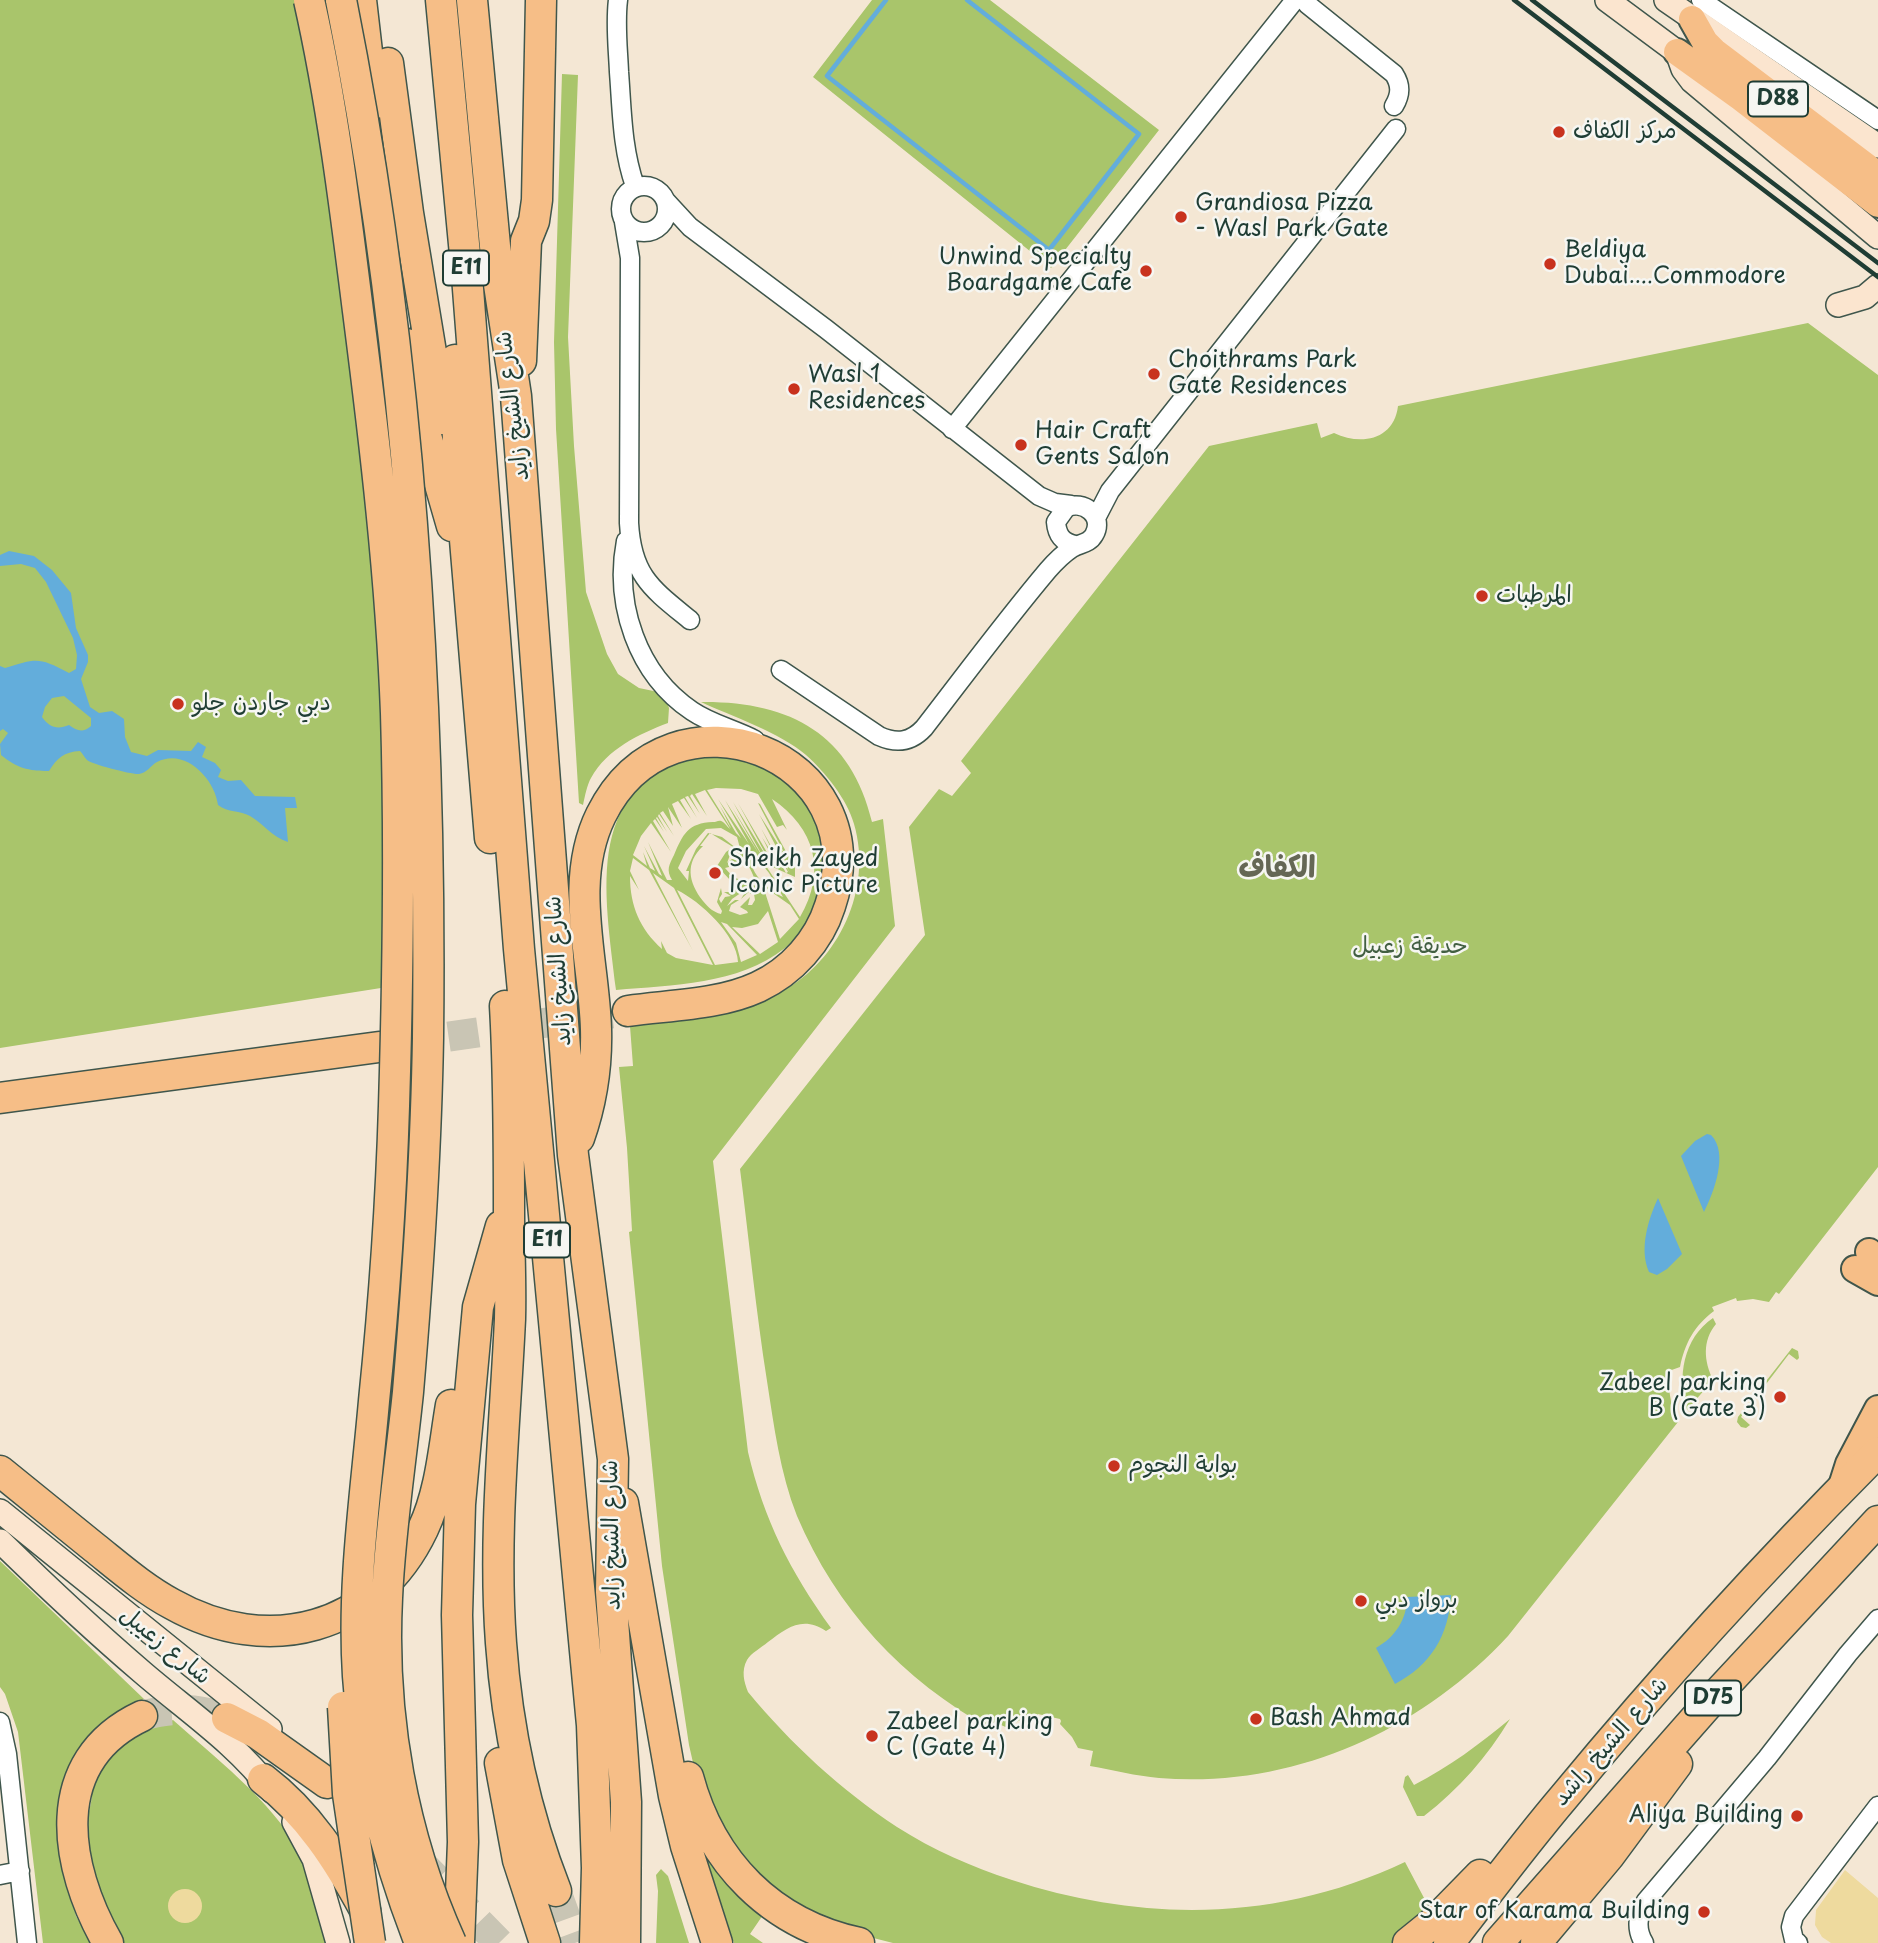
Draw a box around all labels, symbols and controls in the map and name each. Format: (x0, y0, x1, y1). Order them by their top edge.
road number: D88 (1748, 82, 1808, 116)
place label: مركز الكفاف (1573, 118, 1677, 146)
marker: مركز الكفاف (1551, 124, 1567, 140)
place label: Grandiosa Pizza - Wasl Park Gate (1195, 190, 1389, 244)
marker: Grandiosa Pizza - Wasl Park Gate (1173, 209, 1189, 225)
place label: Beldiya Dubai....Commodore (1564, 237, 1786, 291)
place label: Unwind Specialty Boardgame Cafe (939, 244, 1132, 298)
road number: E11 (443, 250, 489, 286)
marker: Beldiya Dubai....Commodore (1542, 256, 1558, 272)
marker: Unwind Specialty Boardgame Cafe (1138, 263, 1154, 279)
street label: شارع الشيخ زايد (490, 330, 536, 482)
place label: Choithrams Park Gate Residences (1168, 347, 1357, 401)
place label: Wasl 1 Residences (808, 362, 925, 416)
marker: Choithrams Park Gate Residences (1146, 366, 1162, 382)
marker: Wasl 1 Residences (786, 381, 802, 397)
place label: Hair Craft Gents Salon (1035, 418, 1170, 472)
marker: Hair Craft Gents Salon (1013, 437, 1029, 453)
place label: المرطبات (1496, 582, 1572, 610)
marker: المرطبات (1474, 588, 1490, 604)
place label: دبي جاردن جلو (192, 690, 331, 718)
marker: دبي جاردن جلو (170, 696, 186, 712)
place label: Sheikh Zayed Iconic Picture (729, 846, 878, 900)
district label: الكفاف (1238, 851, 1316, 887)
marker: Sheikh Zayed Iconic Picture (707, 865, 723, 881)
street label: شارع الشيخ زايد (540, 895, 578, 1047)
park label: حديقة زعبيل (1352, 933, 1468, 961)
road number: E11 (524, 1222, 570, 1258)
place label: Zabeel parking B (Gate 3) (1599, 1370, 1766, 1424)
marker: Zabeel parking B (Gate 3) (1772, 1389, 1788, 1405)
place label: بوابة النجوم (1128, 1452, 1237, 1480)
marker: بوابة النجوم (1106, 1458, 1122, 1474)
street label: شارع الشيخ زايد (597, 1460, 627, 1610)
place label: برواز دبي (1375, 1587, 1458, 1615)
marker: برواز دبي (1353, 1593, 1369, 1609)
street label: شارع زعيبل (114, 1601, 216, 1691)
street label: شارع الشيخ راشد (1548, 1672, 1674, 1812)
road number: D75 (1685, 1680, 1741, 1716)
place label: Bash Ahmad (1270, 1705, 1411, 1733)
place label: Zabeel parking C (Gate 4) (886, 1709, 1053, 1763)
marker: Bash Ahmad (1248, 1711, 1264, 1727)
marker: Zabeel parking C (Gate 4) (864, 1728, 880, 1744)
place label: Aliya Building (1629, 1802, 1783, 1830)
marker: Aliya Building (1789, 1808, 1805, 1824)
place label: Star of Karama Building (1419, 1898, 1690, 1926)
marker: Star of Karama Building (1696, 1904, 1712, 1920)

